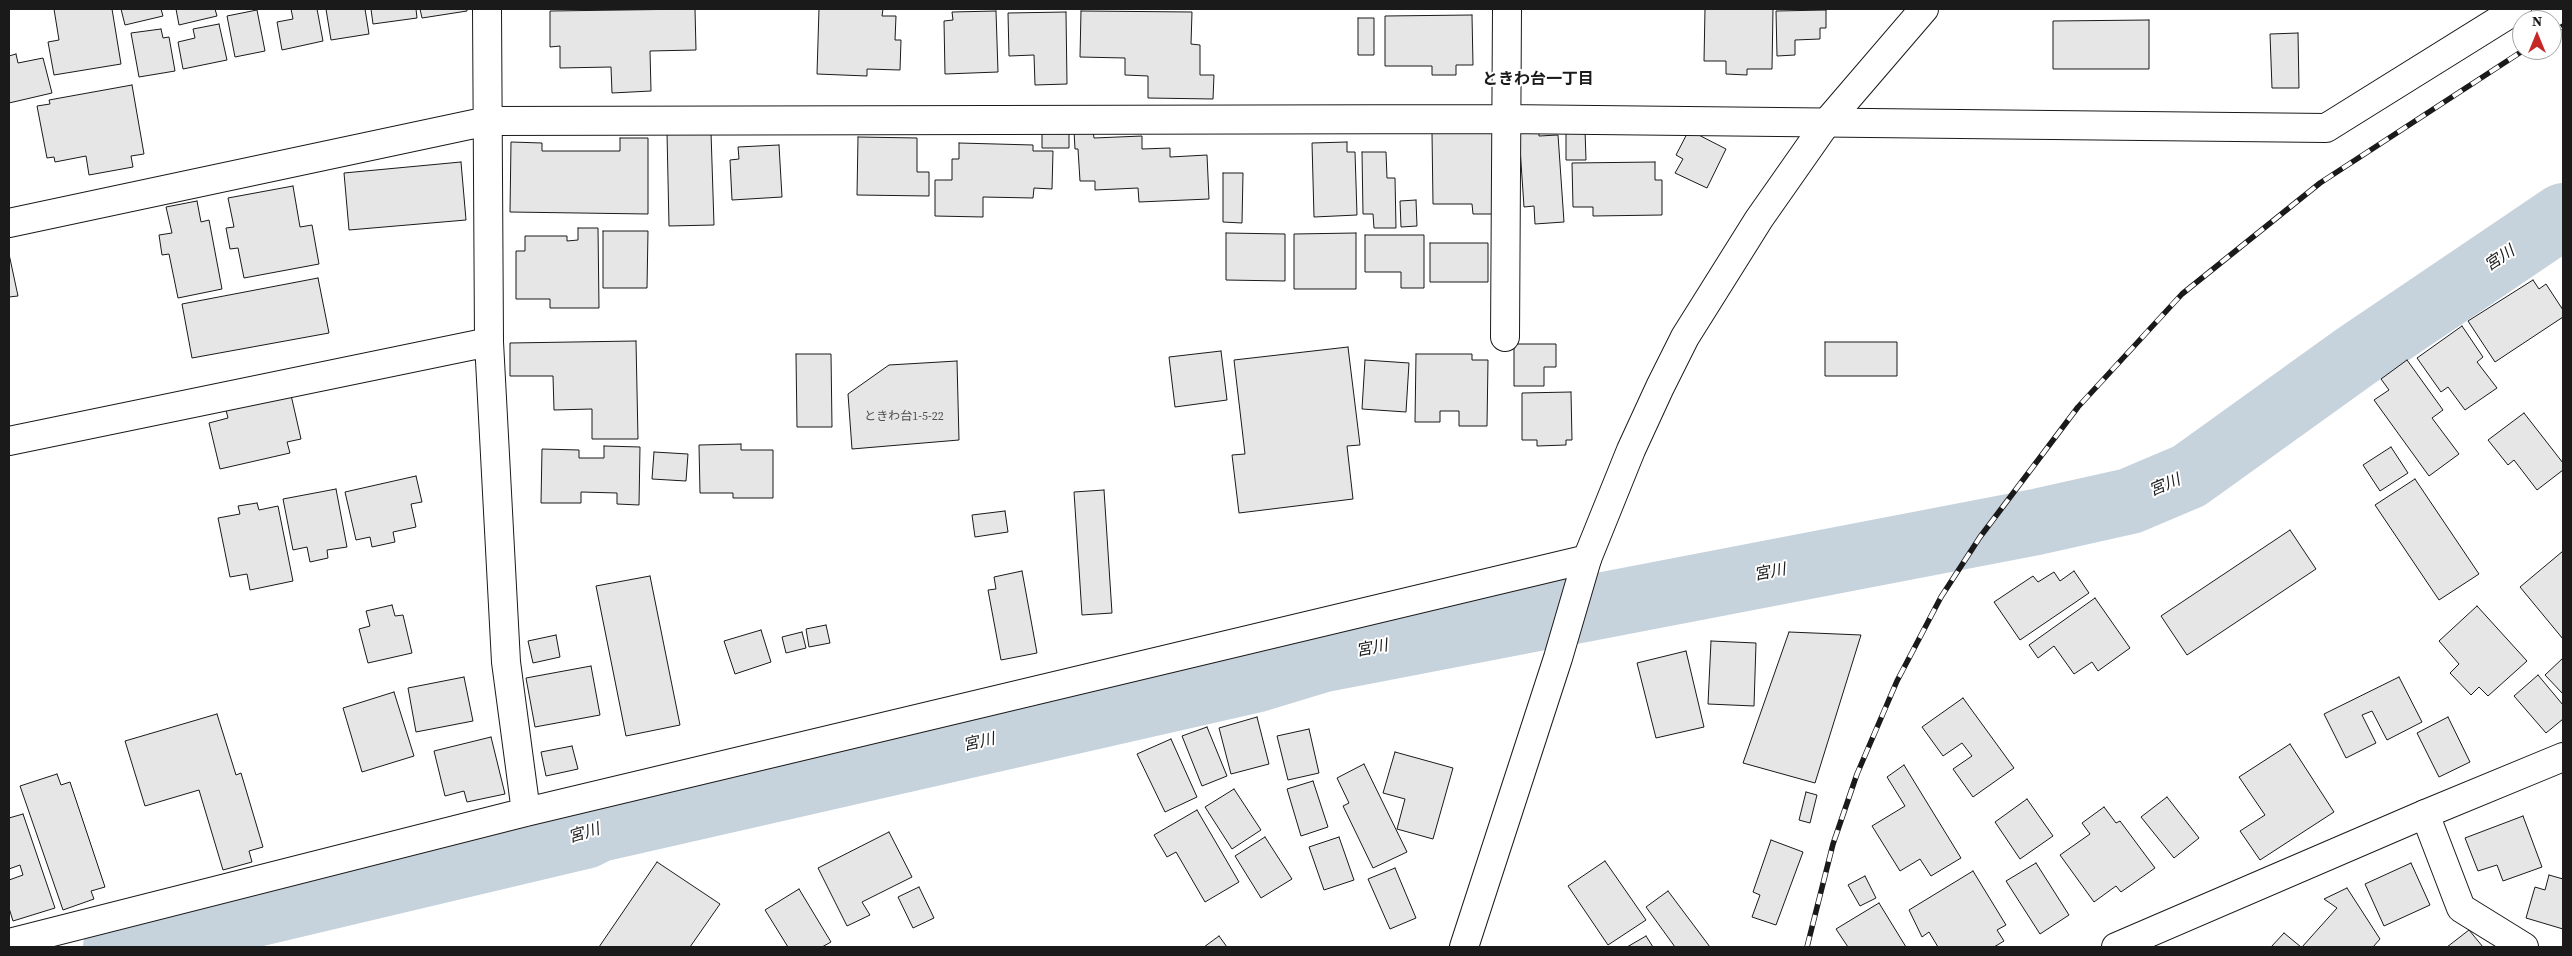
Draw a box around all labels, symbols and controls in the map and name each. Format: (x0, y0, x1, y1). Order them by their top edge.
north arrow (2512, 10, 2562, 60)
text: N (2532, 11, 2542, 31)
district label: ときわ台一丁目 (1482, 70, 1594, 90)
water label: 宮川 (2481, 242, 2519, 276)
house number: ときわ台1-5-22 (864, 410, 944, 424)
water label: 宮川 (2147, 471, 2183, 501)
water label: 宮川 (1752, 561, 1788, 585)
water label: 宮川 (1354, 637, 1390, 661)
water label: 宮川 (961, 730, 997, 756)
water label: 宮川 (566, 820, 602, 848)

